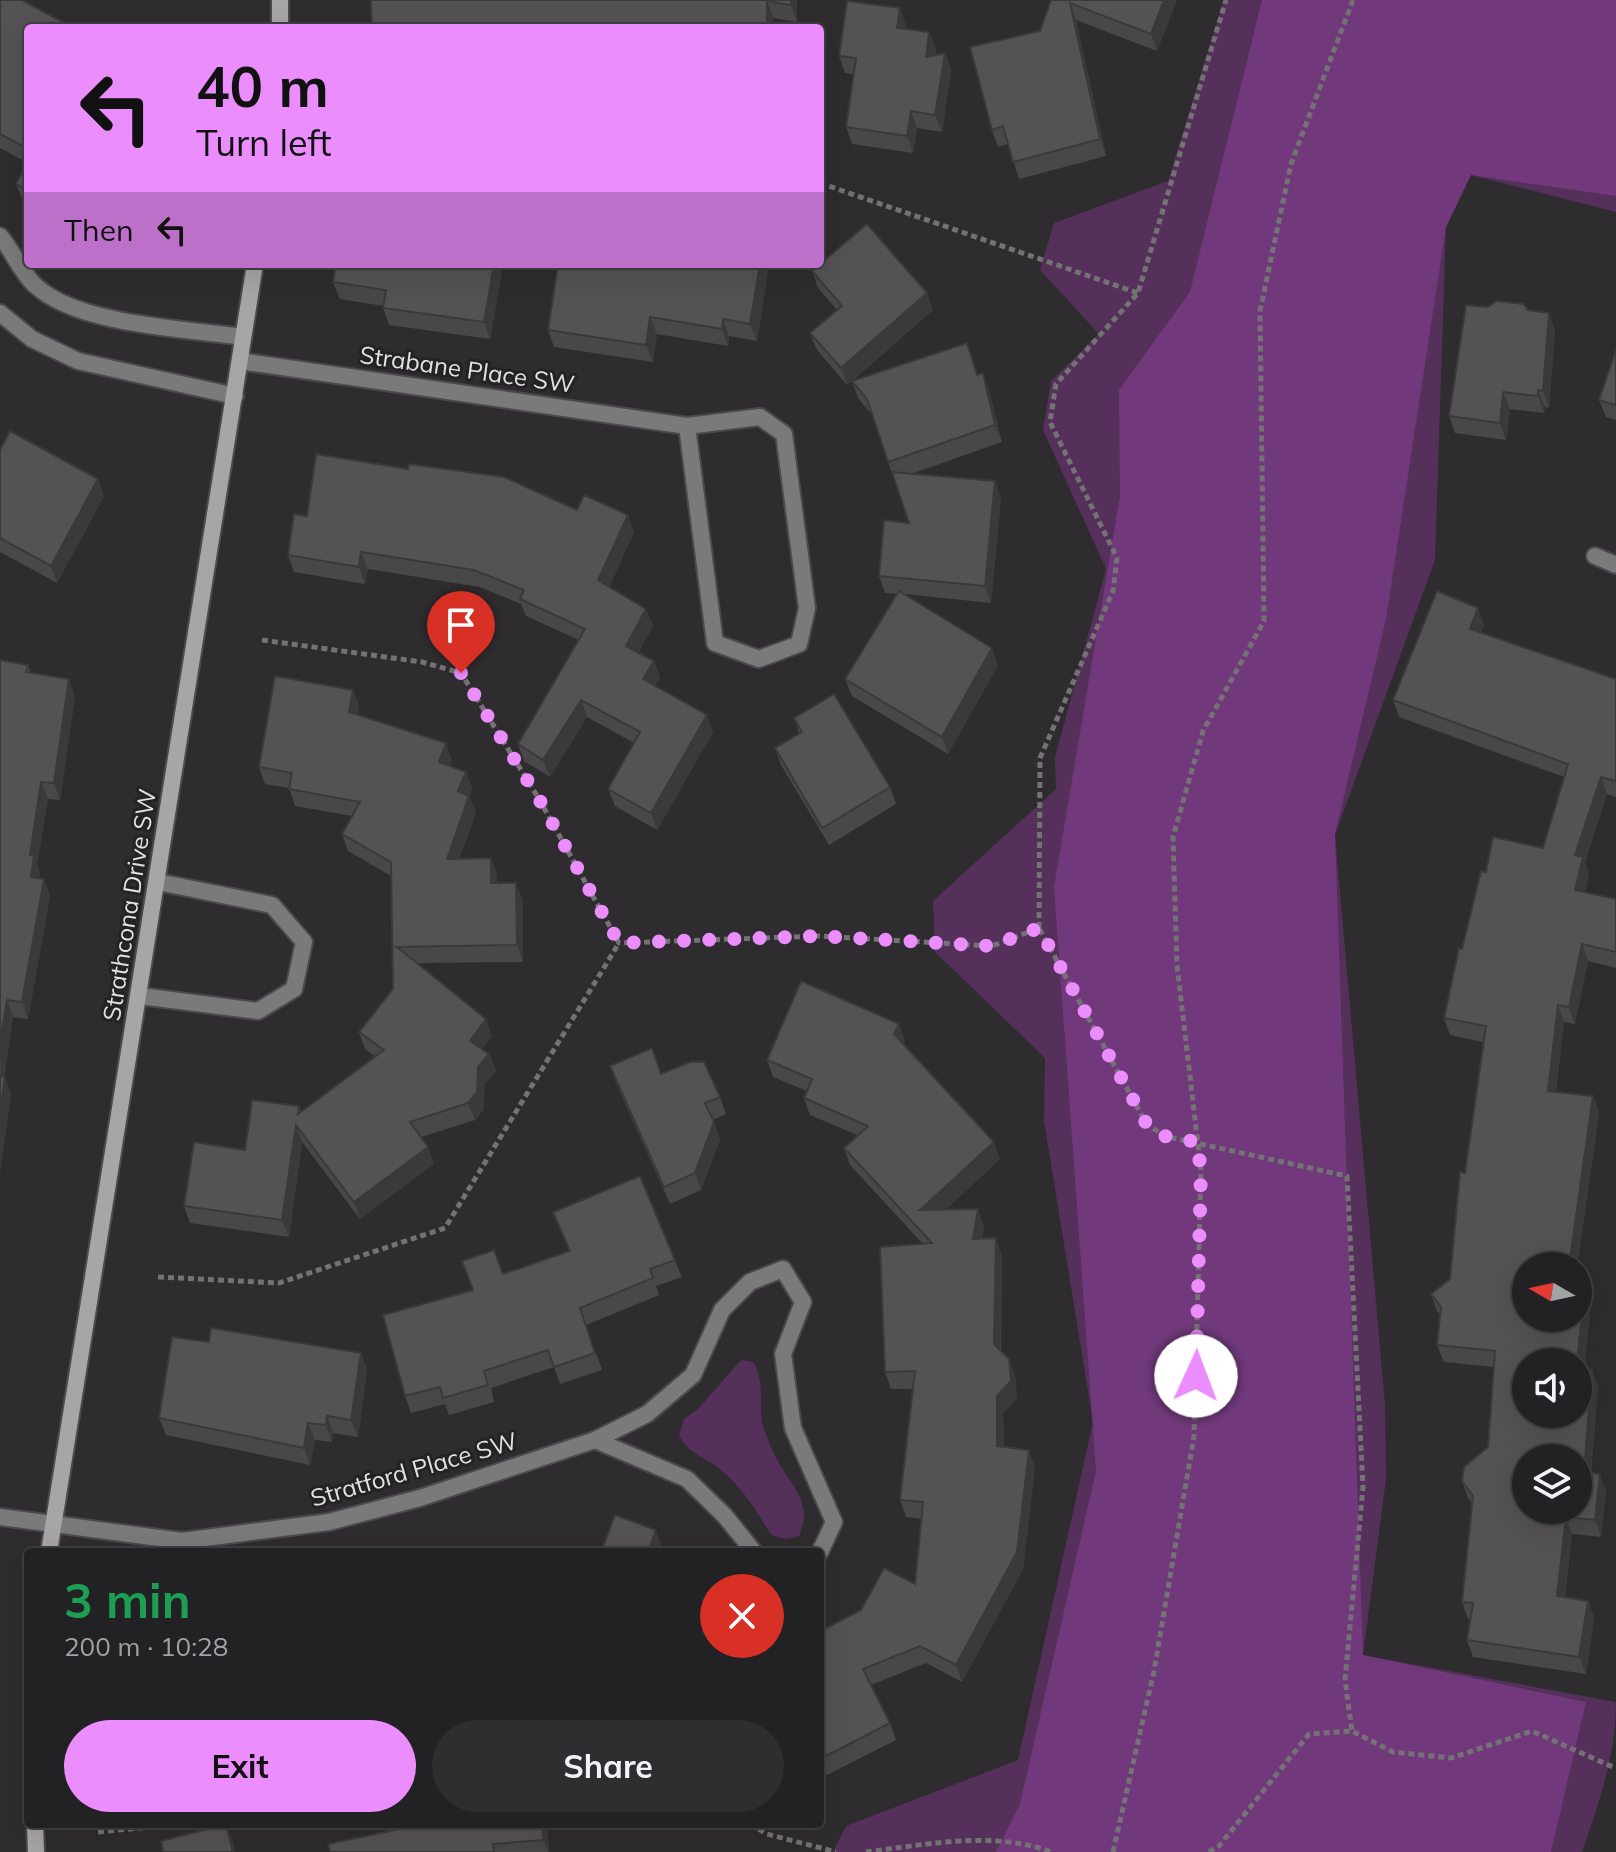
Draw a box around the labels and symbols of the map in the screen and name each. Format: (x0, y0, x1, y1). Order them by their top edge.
street label: Strabane Place SW (358, 339, 576, 399)
pin (427, 591, 495, 673)
street label: Strathcona Drive SW (96, 787, 162, 1023)
north arrow (1512, 1252, 1592, 1332)
position arrow (1154, 1334, 1238, 1418)
street label: Stratford Place SW (307, 1425, 520, 1513)

